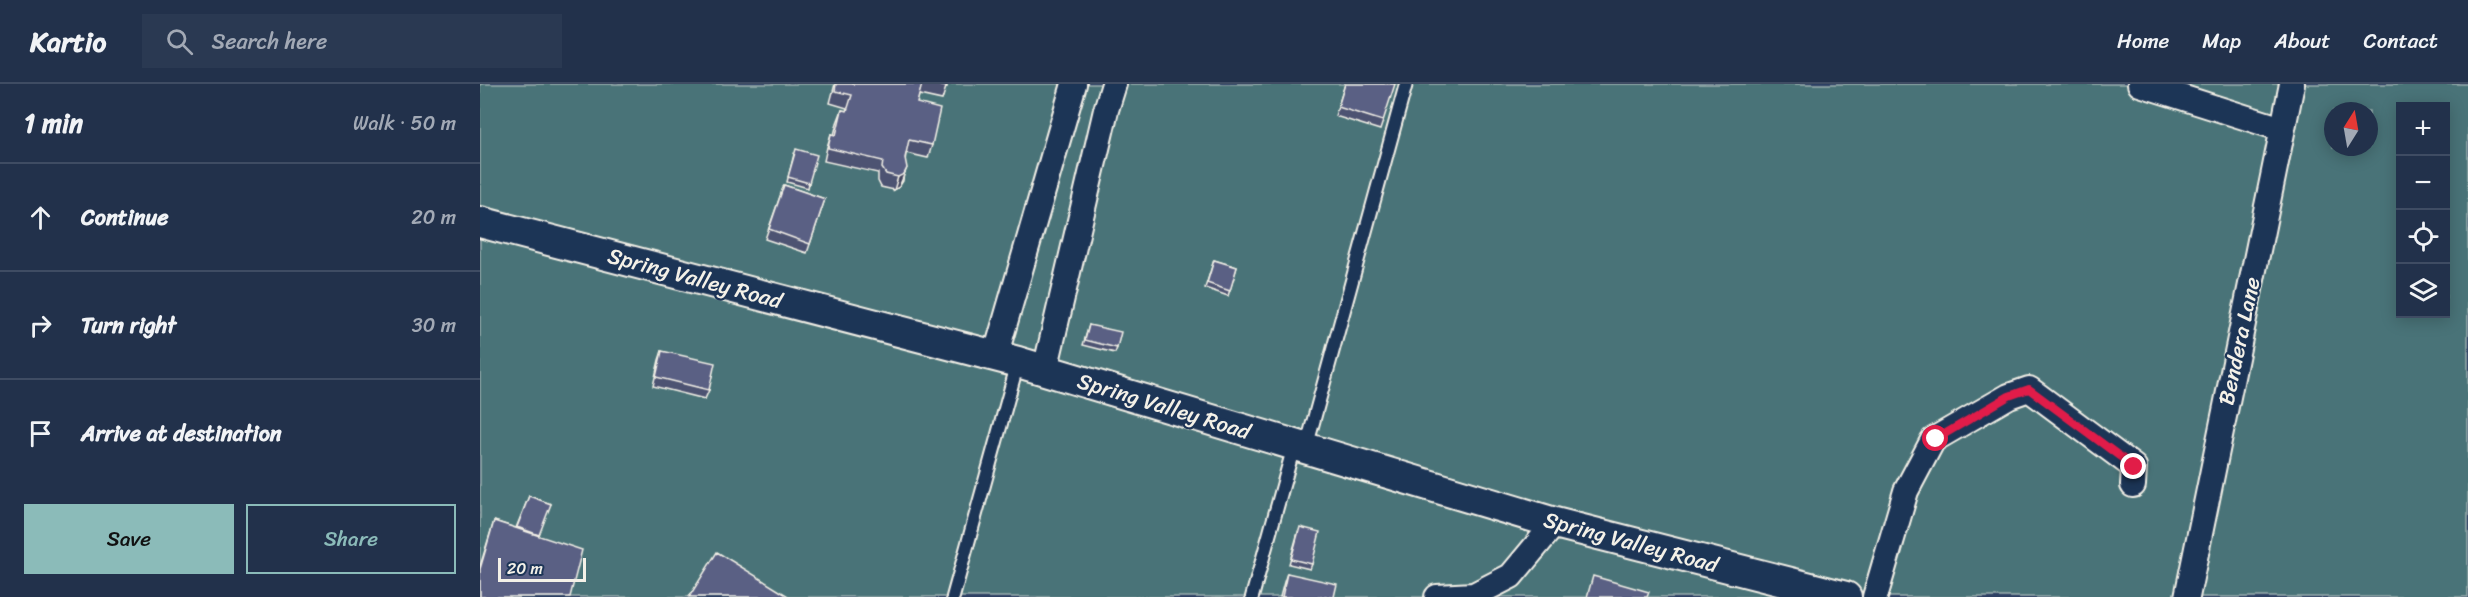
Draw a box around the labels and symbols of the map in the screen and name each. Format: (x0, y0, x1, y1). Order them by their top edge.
north arrow (2324, 102, 2378, 156)
street label: Spring Valley Road (603, 236, 788, 320)
street label: Bendera Lane (2206, 273, 2272, 409)
street label: Spring Valley Road (1073, 361, 1257, 451)
route start (1922, 425, 1948, 451)
route end (2120, 453, 2146, 479)
street label: Spring Valley Road (1539, 500, 1724, 584)
scale bar (498, 555, 586, 582)

